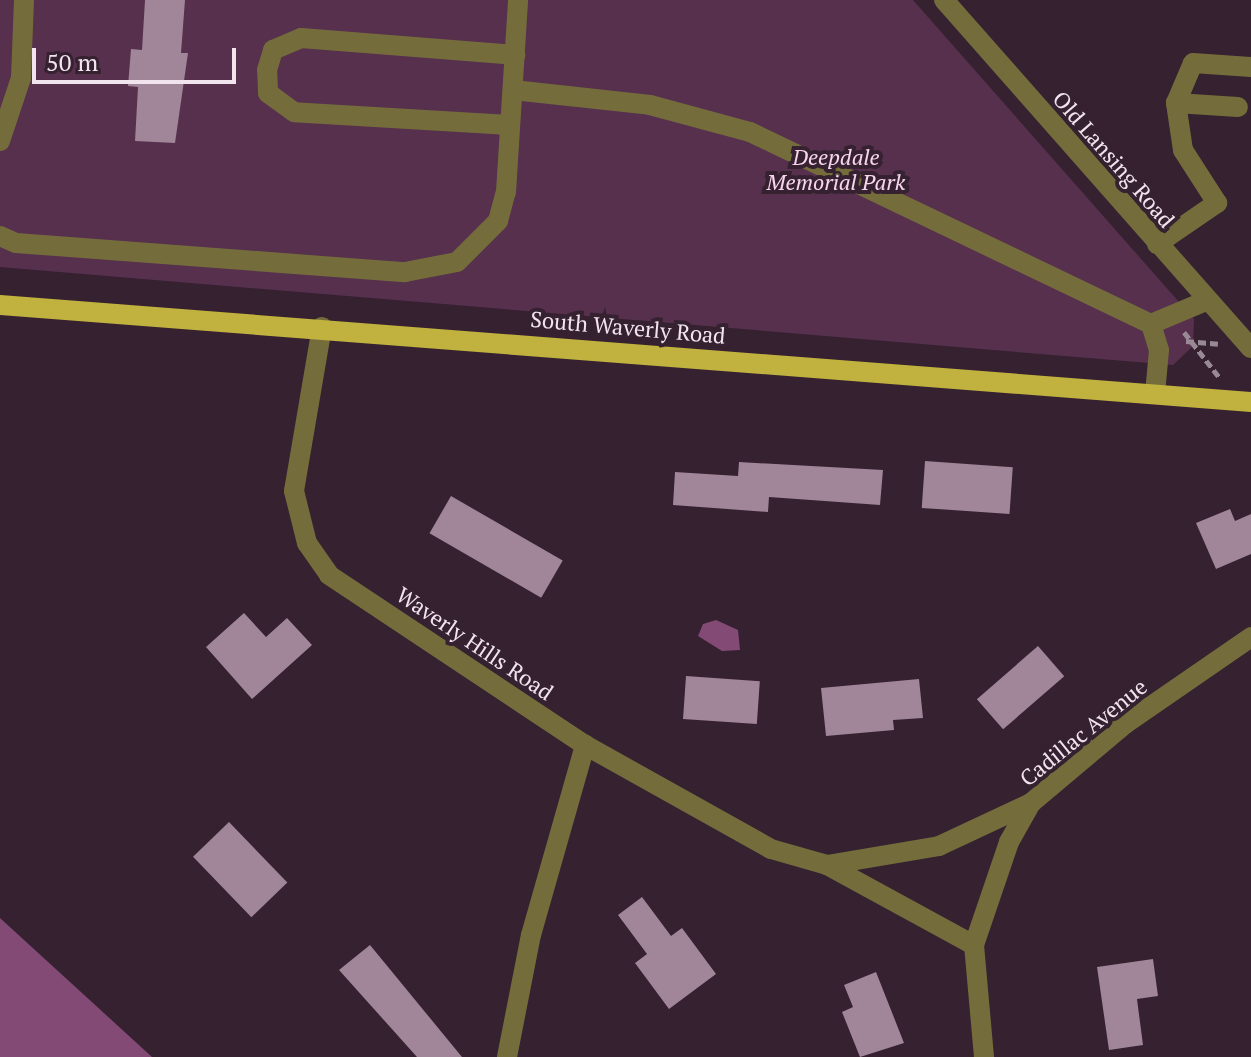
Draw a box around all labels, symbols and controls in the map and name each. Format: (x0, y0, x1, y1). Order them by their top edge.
scale bar (36, 32, 240, 82)
text: 50 m (46, 46, 98, 78)
street label: Old Lansing Road (1048, 85, 1180, 233)
park label: Deepdale Memorial Park (767, 143, 905, 194)
street label: South Waverly Road (529, 305, 727, 349)
street label: Waverly Hills Road (392, 581, 558, 705)
street label: Cadillac Avenue (1014, 673, 1152, 791)

